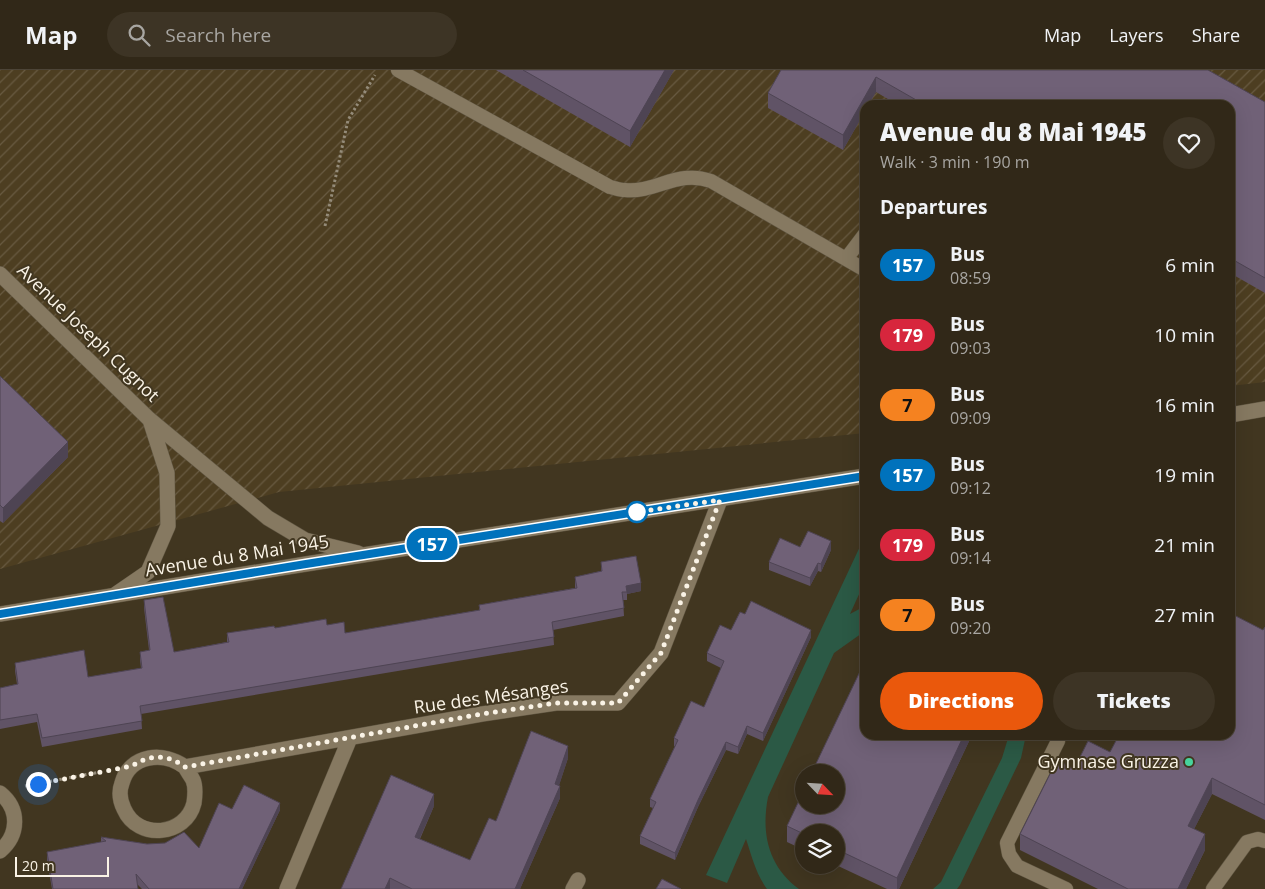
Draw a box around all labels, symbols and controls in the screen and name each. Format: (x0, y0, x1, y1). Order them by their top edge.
search box (107, 12, 457, 57)
text: Map (25, 18, 77, 51)
icon: search (125, 21, 153, 49)
text: Search here (165, 22, 271, 48)
text: Map (1044, 23, 1081, 47)
text: Layers (1109, 23, 1164, 47)
text: Share (1192, 23, 1240, 47)
text: Avenue du 8 Mai 1945 (880, 115, 1147, 148)
button: heart (1163, 117, 1215, 169)
text: Walk · 3 min · 190 m (880, 151, 1030, 173)
text: Departures (880, 194, 987, 220)
text: Bus (950, 241, 985, 267)
text: 6 min (1165, 252, 1215, 278)
text: 157 (892, 253, 923, 277)
street label: Avenue Joseph Cugnot (12, 258, 165, 407)
text: 08:59 (950, 267, 991, 289)
text: Bus (950, 311, 985, 337)
text: 10 min (1154, 322, 1215, 348)
text: 179 (892, 323, 923, 347)
text: 09:03 (950, 337, 991, 359)
text: Bus (950, 381, 985, 407)
text: 16 min (1154, 392, 1215, 418)
text: 7 (902, 393, 913, 417)
text: 09:09 (950, 407, 991, 429)
text: Bus (950, 451, 985, 477)
text: 19 min (1154, 462, 1215, 488)
text: 157 (892, 463, 923, 487)
text: 09:12 (950, 477, 991, 499)
unlabelled marker (626, 501, 648, 523)
text: Bus (950, 521, 985, 547)
line badge: 157 (403, 528, 461, 560)
street label: Avenue du 8 Mai 1945 (143, 529, 330, 581)
text: 157 (417, 532, 447, 556)
text: 21 min (1154, 532, 1215, 558)
text: 179 (892, 533, 923, 557)
text: 09:14 (950, 547, 991, 569)
text: Bus (950, 591, 985, 617)
text: 27 min (1154, 602, 1215, 628)
text: 7 (902, 603, 913, 627)
text: 09:20 (950, 617, 991, 639)
button: Directions (880, 672, 1043, 730)
button: Tickets (1053, 672, 1215, 730)
street label: Rue des Mésanges (412, 673, 570, 719)
place label: Gymnase Gruzza (1037, 749, 1179, 773)
marker: Gymnase Gruzza (1183, 756, 1195, 768)
north arrow (795, 764, 845, 814)
map controls (795, 764, 845, 874)
your location (26, 772, 51, 797)
button: layers (795, 824, 845, 874)
scale bar (15, 854, 109, 877)
text: 20 m (22, 856, 55, 875)

